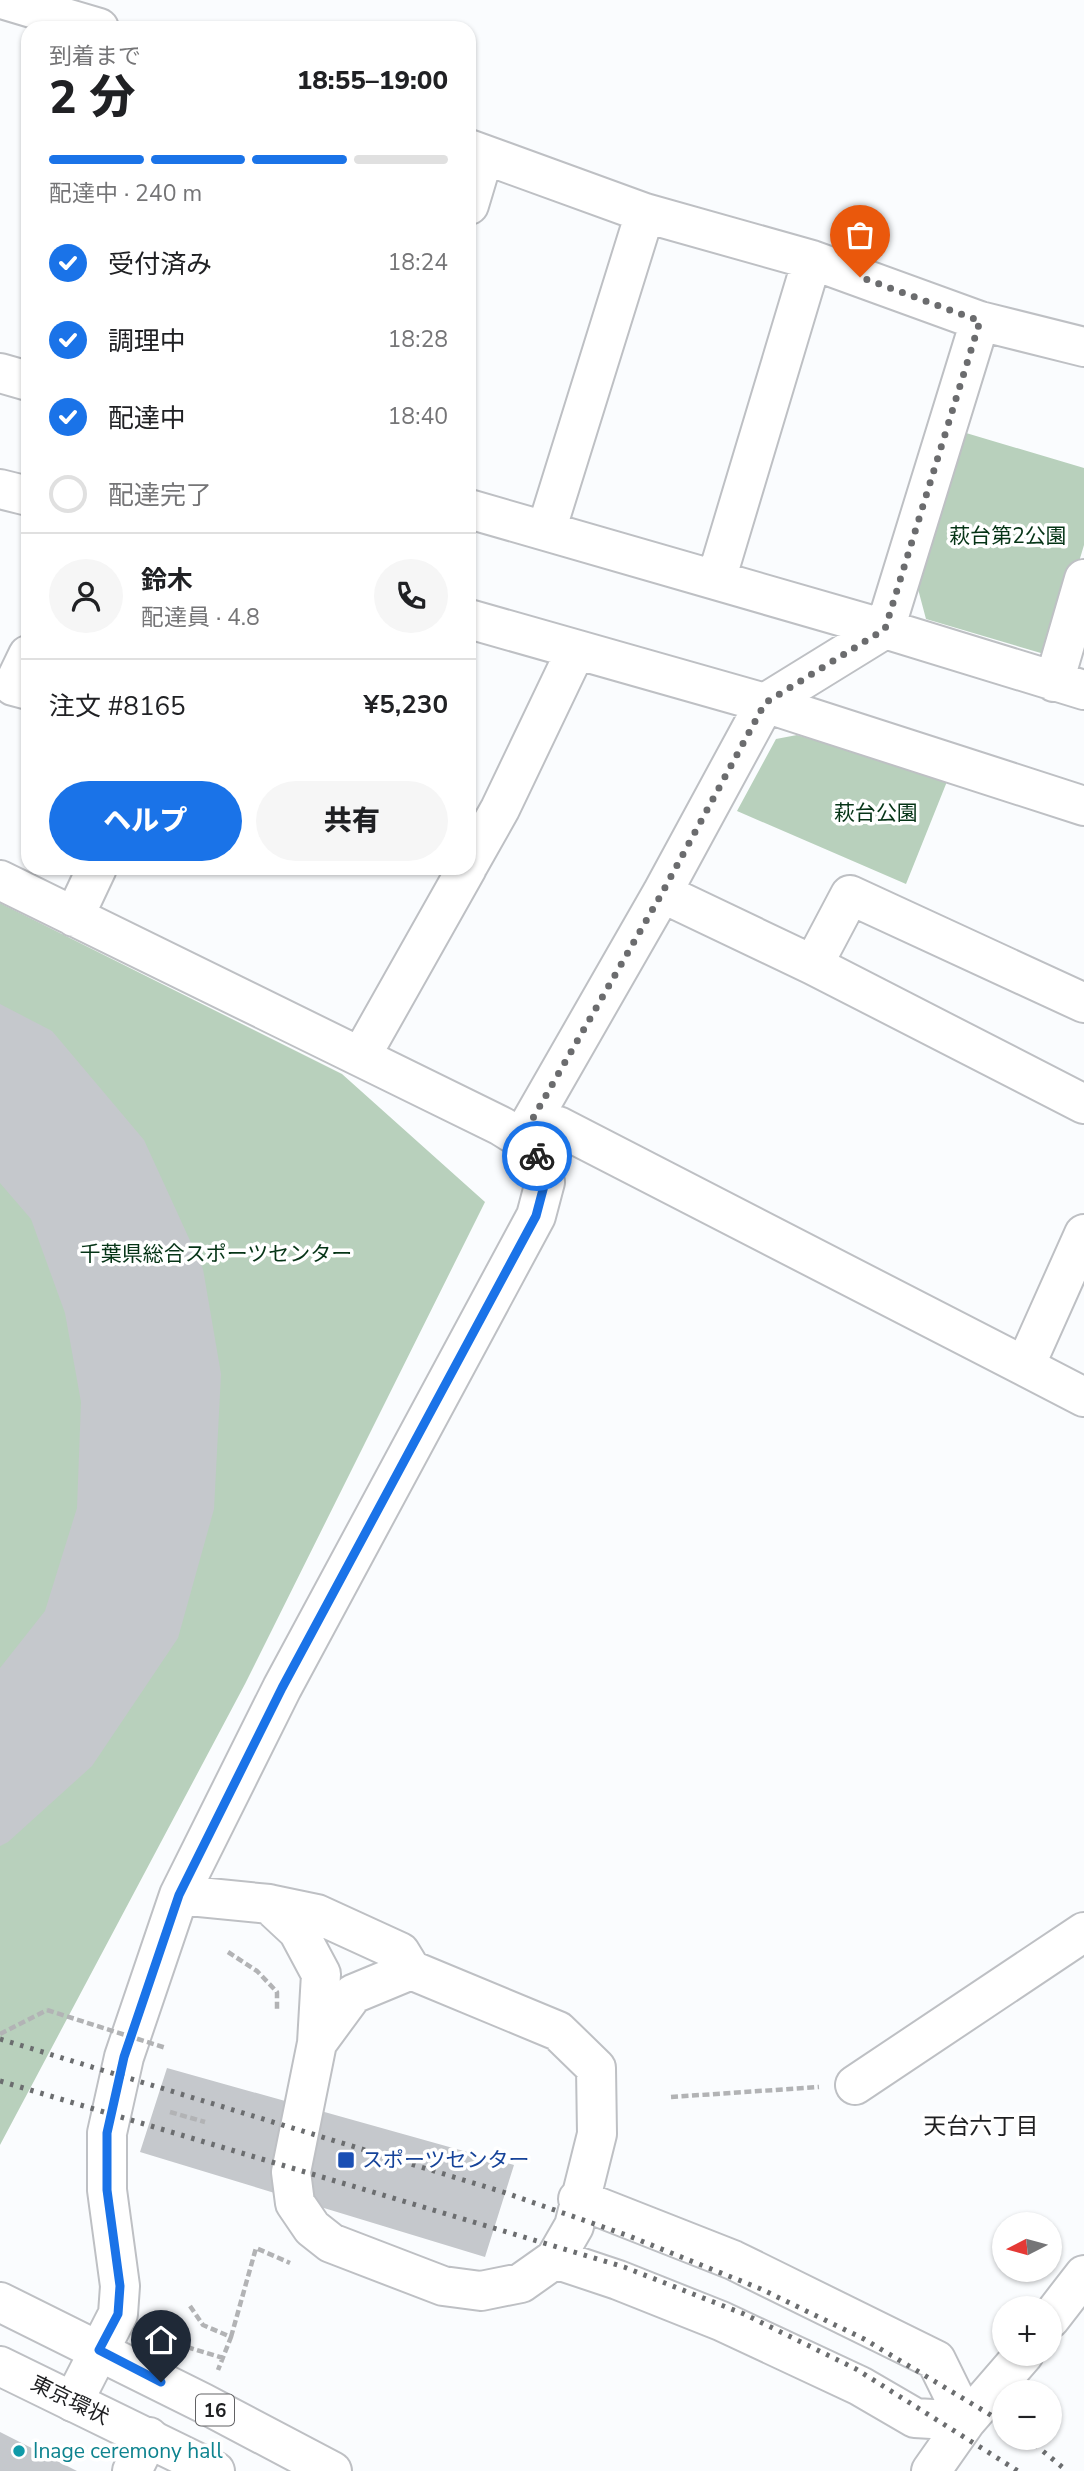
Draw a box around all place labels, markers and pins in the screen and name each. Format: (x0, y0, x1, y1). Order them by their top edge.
pin (830, 205, 890, 277)
place label: スポーツセンター (362, 2146, 530, 2174)
marker: スポーツセンター (336, 2150, 356, 2170)
pin (131, 2310, 191, 2382)
place label: Inage ceremony hall (33, 2437, 223, 2465)
marker: Inage ceremony hall (11, 2443, 27, 2459)

